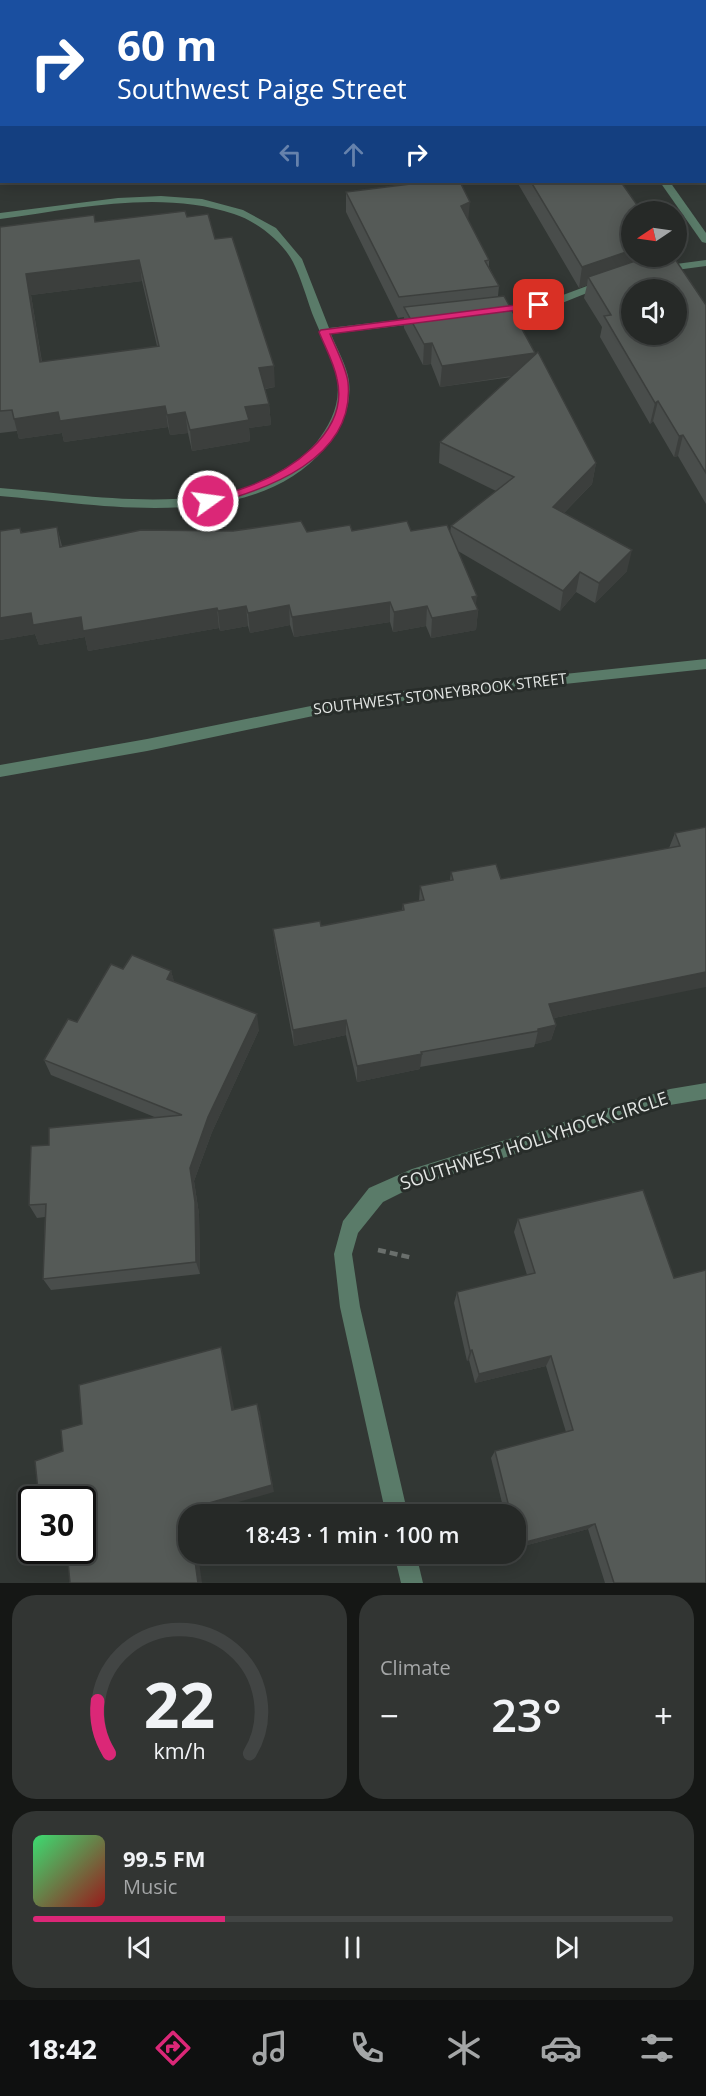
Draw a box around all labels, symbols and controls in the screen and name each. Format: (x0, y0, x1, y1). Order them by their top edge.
text: 60 m (117, 16, 217, 73)
icon: right (18, 24, 96, 102)
text: Southwest Paige Street (117, 70, 407, 107)
icon: left (274, 138, 307, 171)
icon: ahead (337, 138, 370, 171)
icon: right (400, 138, 433, 171)
north arrow (621, 201, 687, 267)
map controls (621, 201, 687, 345)
pin (513, 279, 564, 330)
button: sound (621, 279, 687, 345)
icon: arrive (522, 288, 555, 321)
position arrow (176, 469, 240, 533)
street label: SOUTHWEST STONEYBROOK STREET (312, 667, 568, 718)
street label: SOUTHWEST HOLLYHOCK CIRCLE (397, 1085, 671, 1195)
speed limit sign: 30 (18, 1486, 96, 1564)
text: 18:43 · 1 min · 100 m (244, 1519, 460, 1549)
text: Climate (380, 1654, 451, 1681)
text: 22 (144, 1661, 215, 1746)
text: 23° (491, 1684, 562, 1745)
text: − (380, 1693, 399, 1738)
text: + (654, 1693, 673, 1738)
text: km/h (153, 1736, 206, 1765)
text: 99.5 FM (123, 1843, 206, 1873)
text: Music (123, 1873, 177, 1900)
icon: previous (123, 1931, 156, 1964)
icon: pause (336, 1931, 369, 1964)
icon: next (550, 1931, 583, 1964)
icon: directions (152, 2027, 194, 2069)
icon: music (249, 2027, 291, 2069)
icon: phone (346, 2027, 388, 2069)
icon: climate (443, 2027, 485, 2069)
icon: car (540, 2027, 582, 2069)
icon: filters (636, 2027, 678, 2069)
text: 18:42 (27, 2030, 97, 2067)

